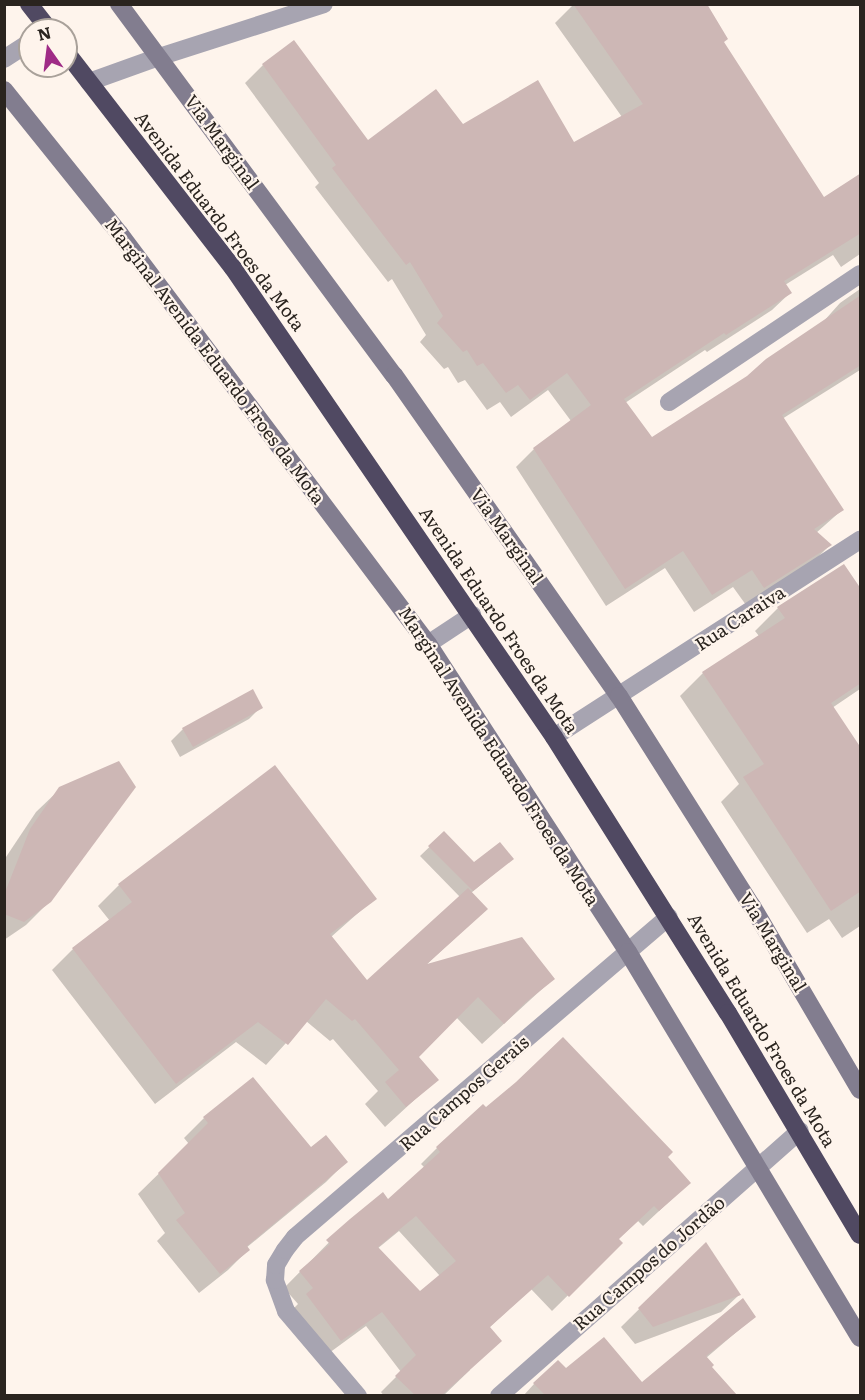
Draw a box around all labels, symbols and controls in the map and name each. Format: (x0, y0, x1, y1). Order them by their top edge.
north arrow (18, 18, 78, 78)
text: N (35, 19, 54, 46)
street label: Via Marginal (180, 90, 264, 194)
street label: Avenida Eduardo Froes da Mota (130, 107, 310, 335)
street label: Marginal Avenida Eduardo Froes da Mota (100, 214, 330, 508)
street label: Via Marginal (466, 484, 548, 588)
street label: Avenida Eduardo Froes da Mota (415, 502, 583, 738)
street label: Rua Caraiva (691, 581, 789, 655)
street label: Marginal Avenida Eduardo Froes da Mota (394, 602, 604, 910)
street label: Via Marginal (735, 889, 811, 995)
street label: Avenida Eduardo Froes da Mota (683, 909, 841, 1151)
street label: Rua Campos Gerais (395, 1031, 533, 1155)
street label: Rua Campos do Jordão (569, 1191, 729, 1335)

